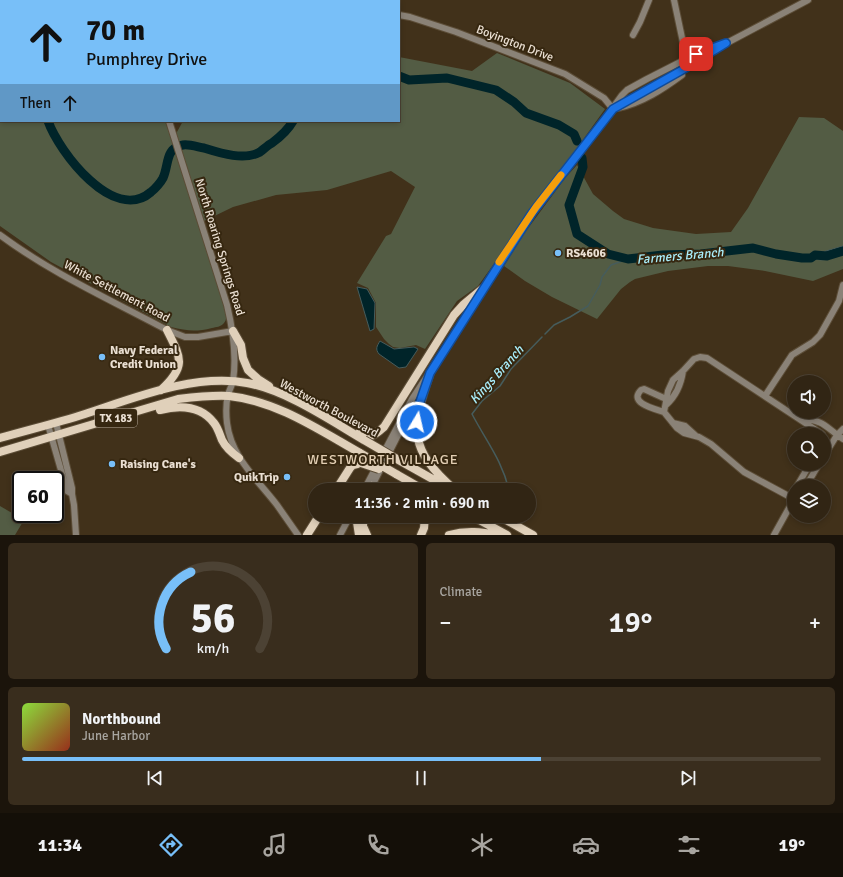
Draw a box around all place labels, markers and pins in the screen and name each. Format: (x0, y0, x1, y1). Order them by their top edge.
pin (679, 37, 713, 71)
place label: RS4606 (566, 246, 607, 261)
marker: RS4606 (553, 248, 563, 258)
place label: Navy Federal Credit Union (110, 343, 178, 372)
marker: Navy Federal Credit Union (97, 352, 107, 362)
place label: Raising Cane's (120, 457, 196, 472)
marker: Raising Cane's (107, 459, 117, 469)
place label: QuikTrip (234, 470, 280, 485)
marker: QuikTrip (282, 472, 292, 482)

